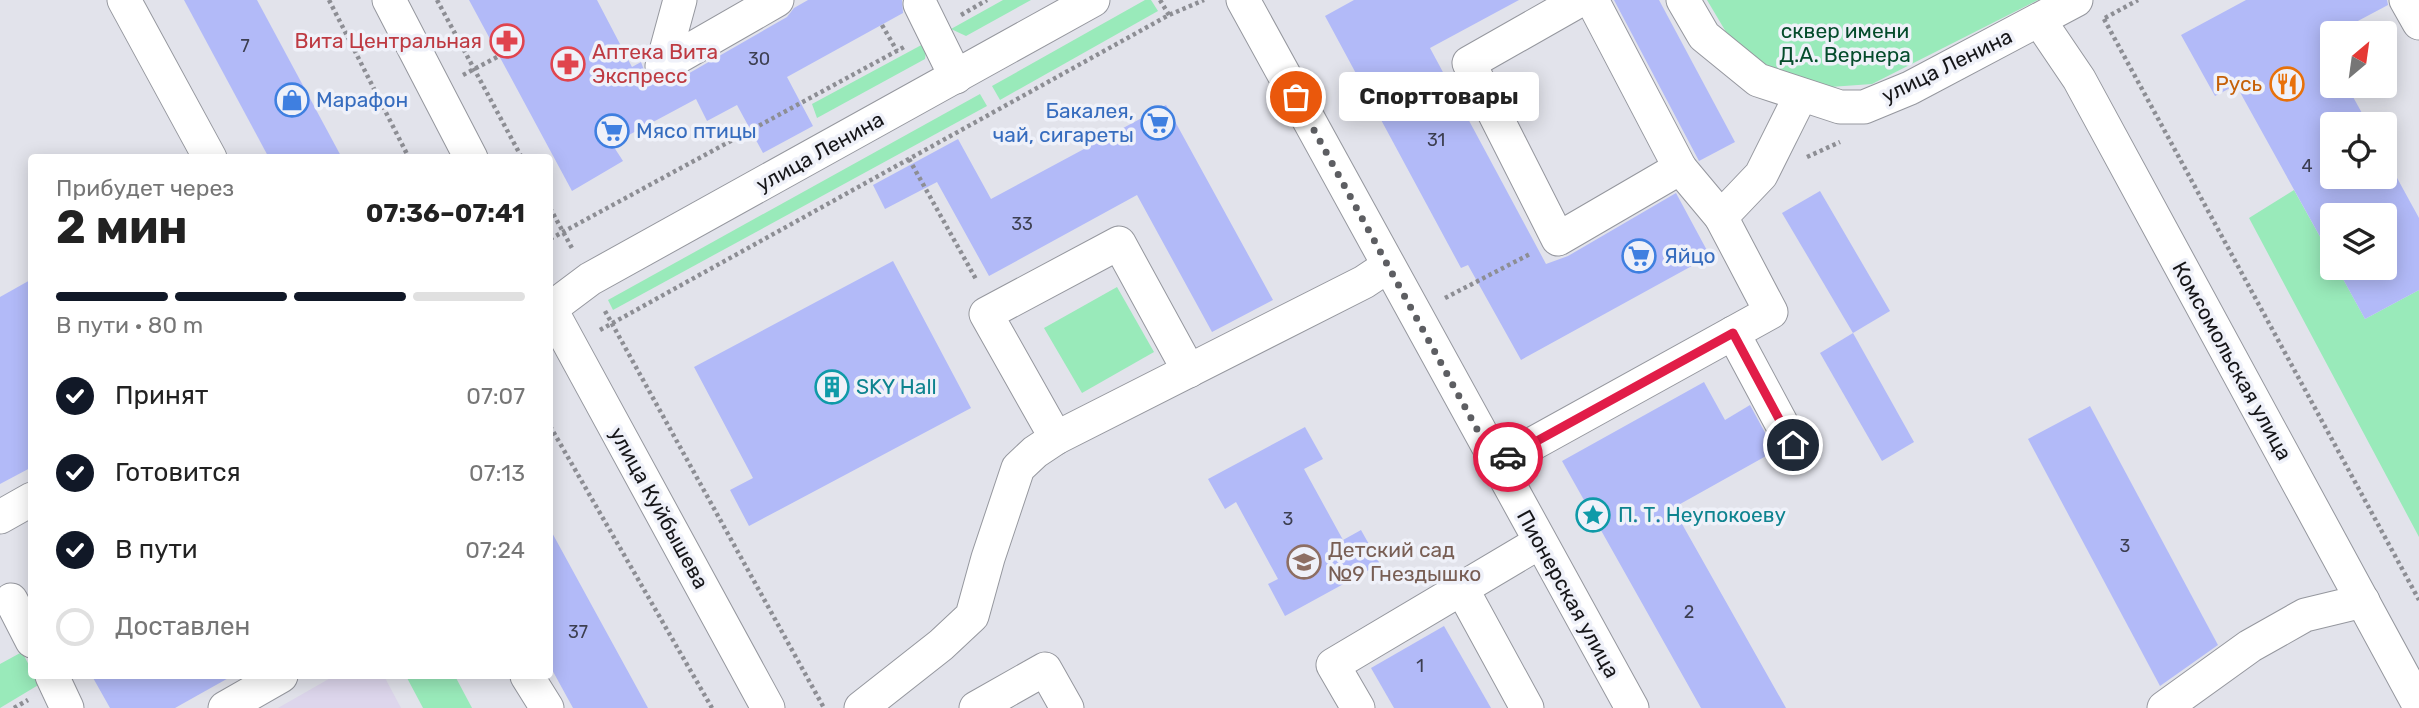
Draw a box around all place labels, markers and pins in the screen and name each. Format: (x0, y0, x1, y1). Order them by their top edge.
pharmacy icon: Вита Центральная (488, 22, 526, 60)
place label: Вита Центральная (294, 28, 482, 53)
place label: Аптека Вита Экспресс (592, 39, 718, 88)
pharmacy icon: Аптека Вита Экспресс (549, 45, 587, 83)
restaurant icon: Русь (2268, 65, 2306, 103)
pin (1266, 67, 1326, 127)
place label: Русь (2215, 71, 2262, 96)
callout: Спорттовары (1338, 72, 1538, 122)
shop icon: Марафон (273, 81, 311, 119)
place label: Марафон (316, 87, 408, 112)
place label: Бакалея, чай, сигареты (993, 98, 1134, 147)
supermarket icon: Бакалея, чай, сигареты (1139, 104, 1177, 142)
supermarket icon: Мясо птицы (593, 112, 631, 150)
place label: Мясо птицы (636, 118, 757, 143)
supermarket icon: Яйцо (1620, 237, 1658, 275)
place label: Яйцо (1664, 243, 1716, 268)
building icon: SKY Hall (813, 368, 851, 406)
place label: SKY Hall (856, 374, 937, 399)
pin (1763, 415, 1823, 475)
place icon: П. Т. Неупокоеву (1574, 496, 1612, 534)
place label: П. Т. Неупокоеву (1618, 502, 1786, 527)
place label: Детский сад №9 Гнездышко (1328, 537, 1481, 586)
school or university icon: Детский сад №9 Гнездышко (1285, 543, 1323, 581)

